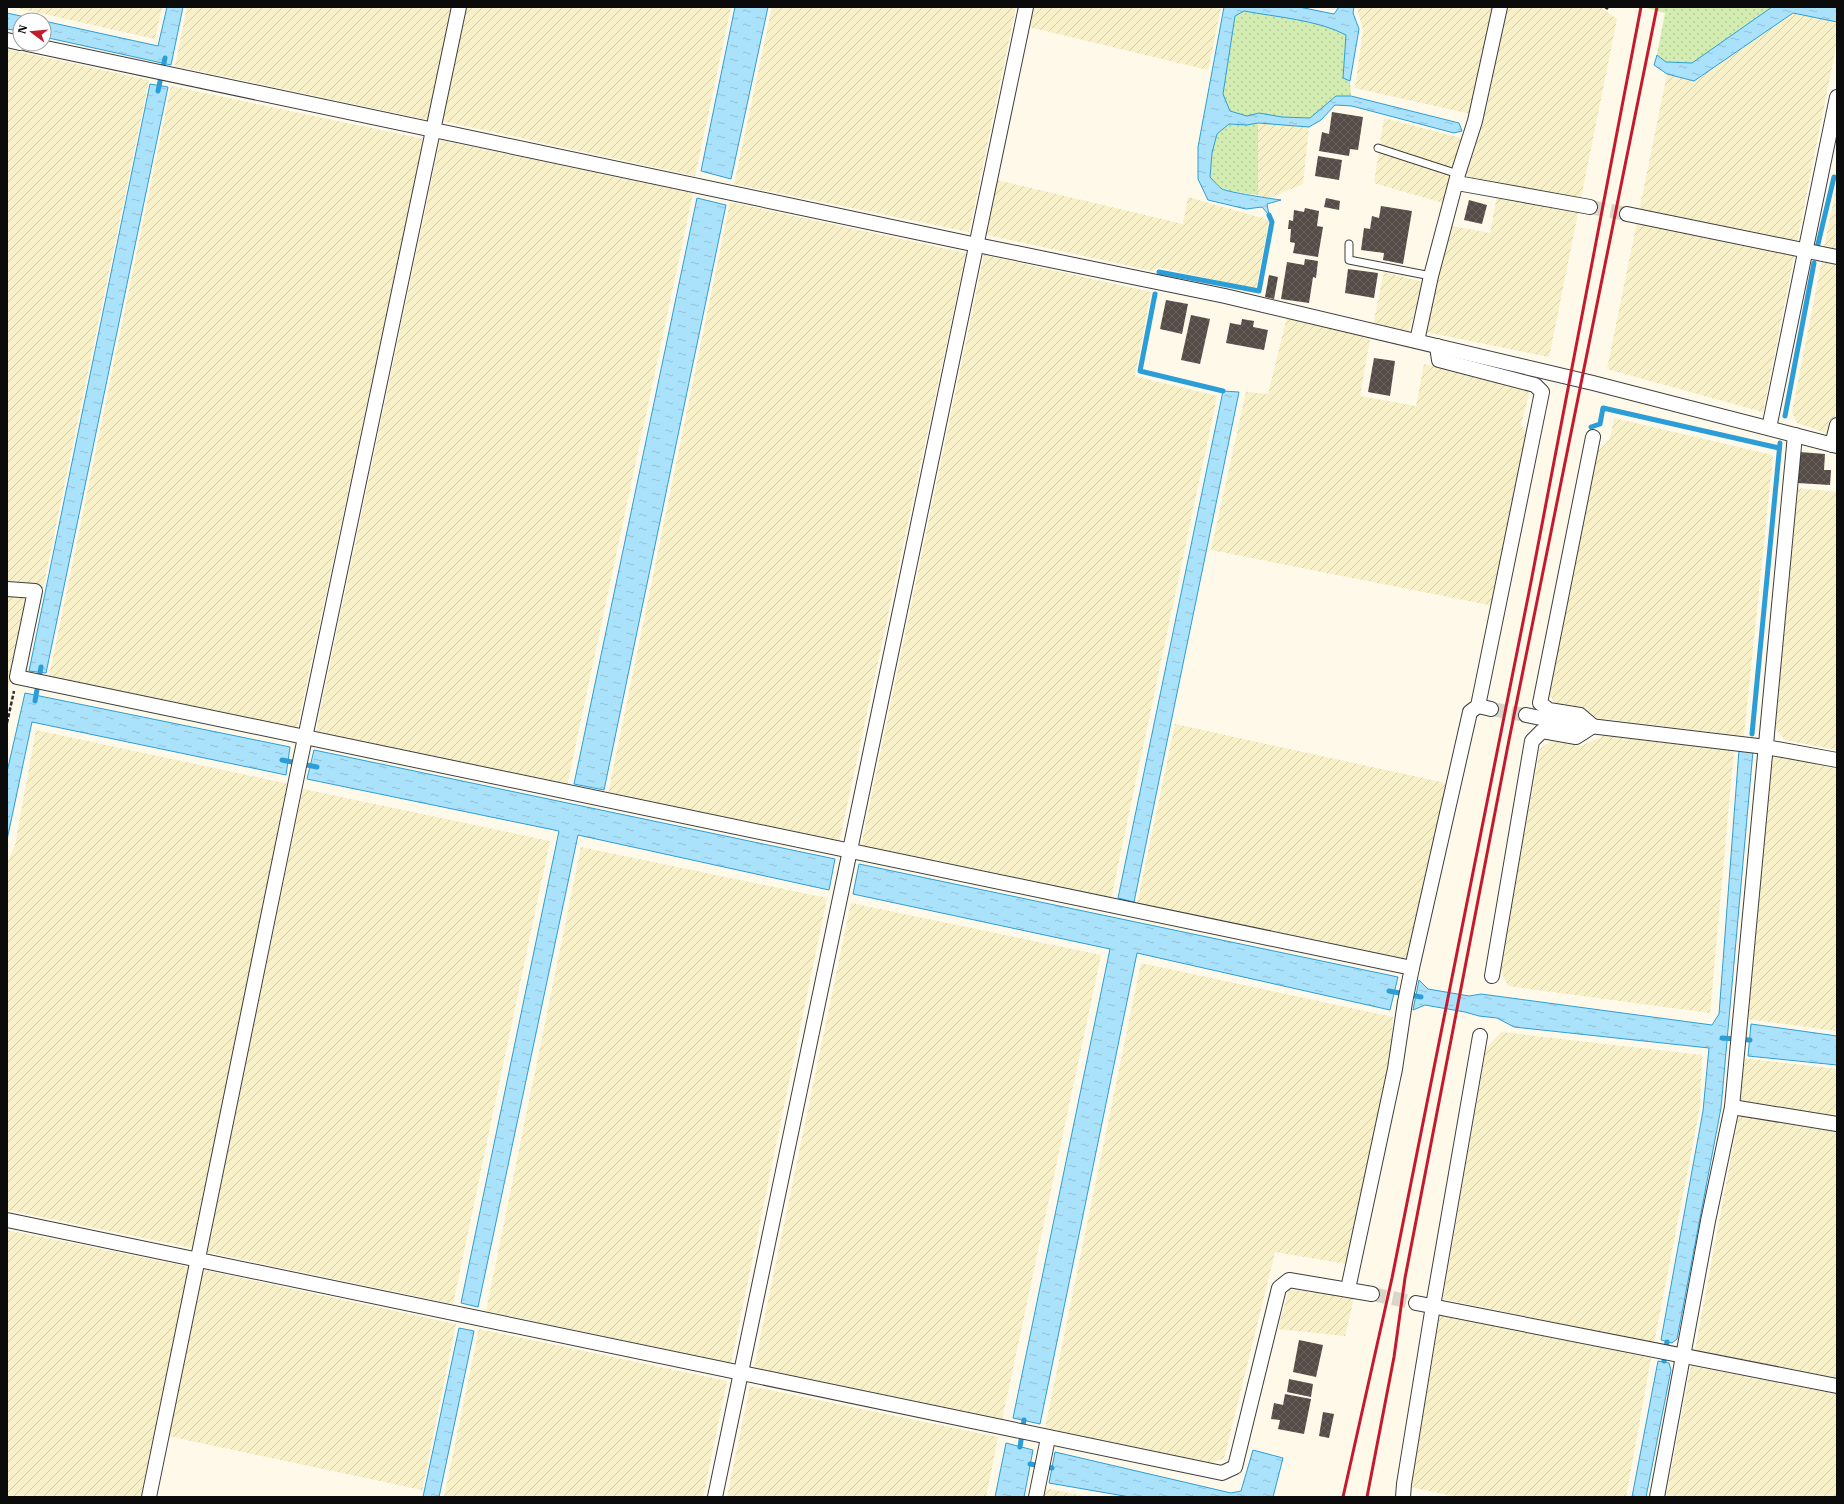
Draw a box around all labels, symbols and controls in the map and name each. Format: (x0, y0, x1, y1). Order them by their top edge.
north arrow (12, 12, 52, 52)
text: N (14, 23, 30, 35)

